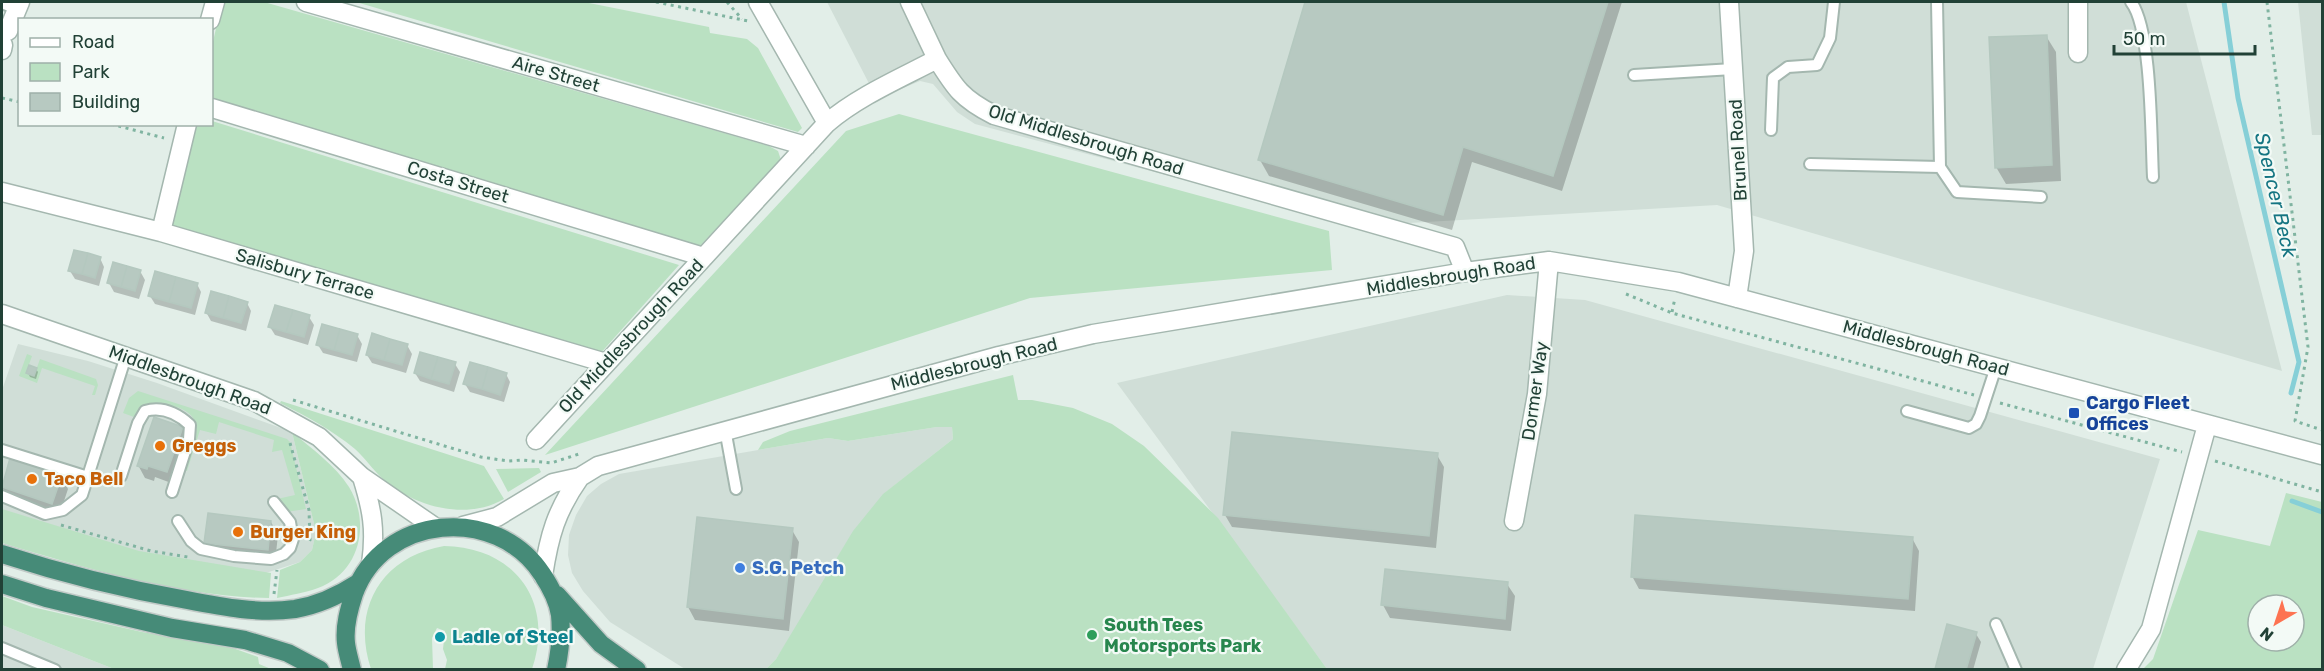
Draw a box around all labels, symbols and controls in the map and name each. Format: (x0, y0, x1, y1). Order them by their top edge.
legend (18, 18, 213, 126)
scale bar (2114, 18, 2255, 56)
text: 50 m (2123, 28, 2166, 50)
text: Road (72, 31, 115, 53)
street label: Aire Street (510, 51, 602, 97)
text: Park (72, 61, 110, 83)
text: Building (72, 91, 140, 113)
street label: Brunel Road (1724, 98, 1752, 202)
street label: Old Middlesbrough Road (986, 100, 1186, 180)
water label: Spencer Beck (2250, 130, 2302, 261)
street label: Costa Street (405, 156, 511, 208)
street label: Salisbury Terrace (233, 244, 377, 304)
street label: Middlesbrough Road (1365, 252, 1537, 300)
street label: Old Middlesbrough Road (554, 254, 708, 418)
street label: Middlesbrough Road (1841, 315, 2011, 381)
street label: Middlesbrough Road (888, 333, 1060, 395)
street label: Middlesbrough Road (106, 340, 274, 420)
street label: Dormer Way (1517, 340, 1553, 442)
place label: Cargo Fleet Offices (2086, 392, 2190, 435)
marker: Cargo Fleet Offices (2067, 406, 2081, 420)
place label: Greggs (172, 435, 237, 457)
marker: Greggs (153, 439, 167, 453)
place label: Taco Bell (44, 468, 123, 490)
marker: Taco Bell (25, 472, 39, 486)
place label: Burger King (250, 521, 356, 543)
marker: Burger King (231, 525, 245, 539)
place label: S.G. Petch (752, 557, 844, 579)
marker: S.G. Petch (733, 561, 747, 575)
north arrow (2246, 593, 2306, 653)
place label: South Tees Motorsports Park (1104, 614, 1262, 657)
text: N (2256, 623, 2277, 645)
place label: Ladle of Steel (452, 626, 574, 648)
marker: South Tees Motorsports Park (1085, 628, 1099, 642)
marker: Ladle of Steel (433, 630, 447, 644)

